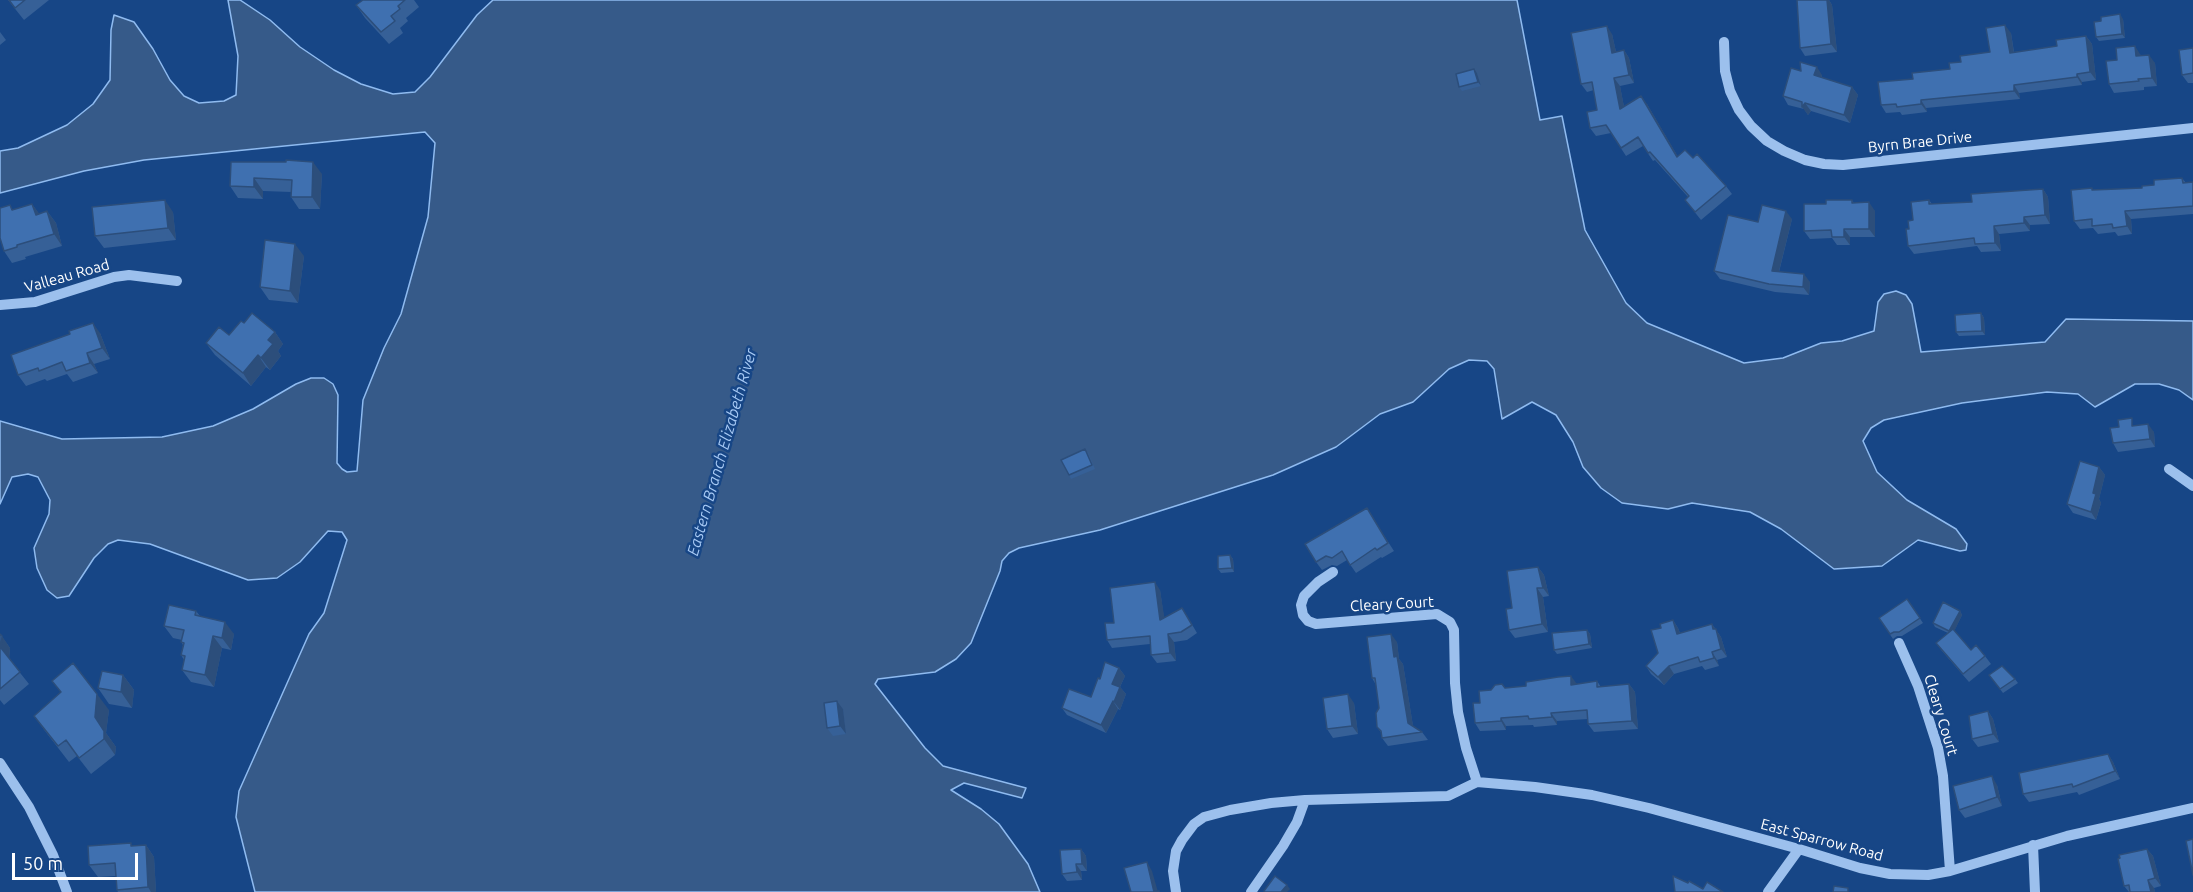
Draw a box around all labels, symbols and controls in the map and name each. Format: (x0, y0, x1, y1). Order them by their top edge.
street label: Byrn Brae Drive (1867, 128, 1973, 156)
street label: Valleau Road (23, 255, 111, 297)
water label: Eastern Branch Elizabeth River (683, 346, 761, 558)
street label: Cleary Court (1350, 593, 1434, 615)
street label: Cleary Court (1920, 672, 1962, 758)
street label: East Sparrow Road (1759, 815, 1885, 865)
scale bar (15, 841, 141, 879)
text: 50 m (23, 853, 63, 873)

